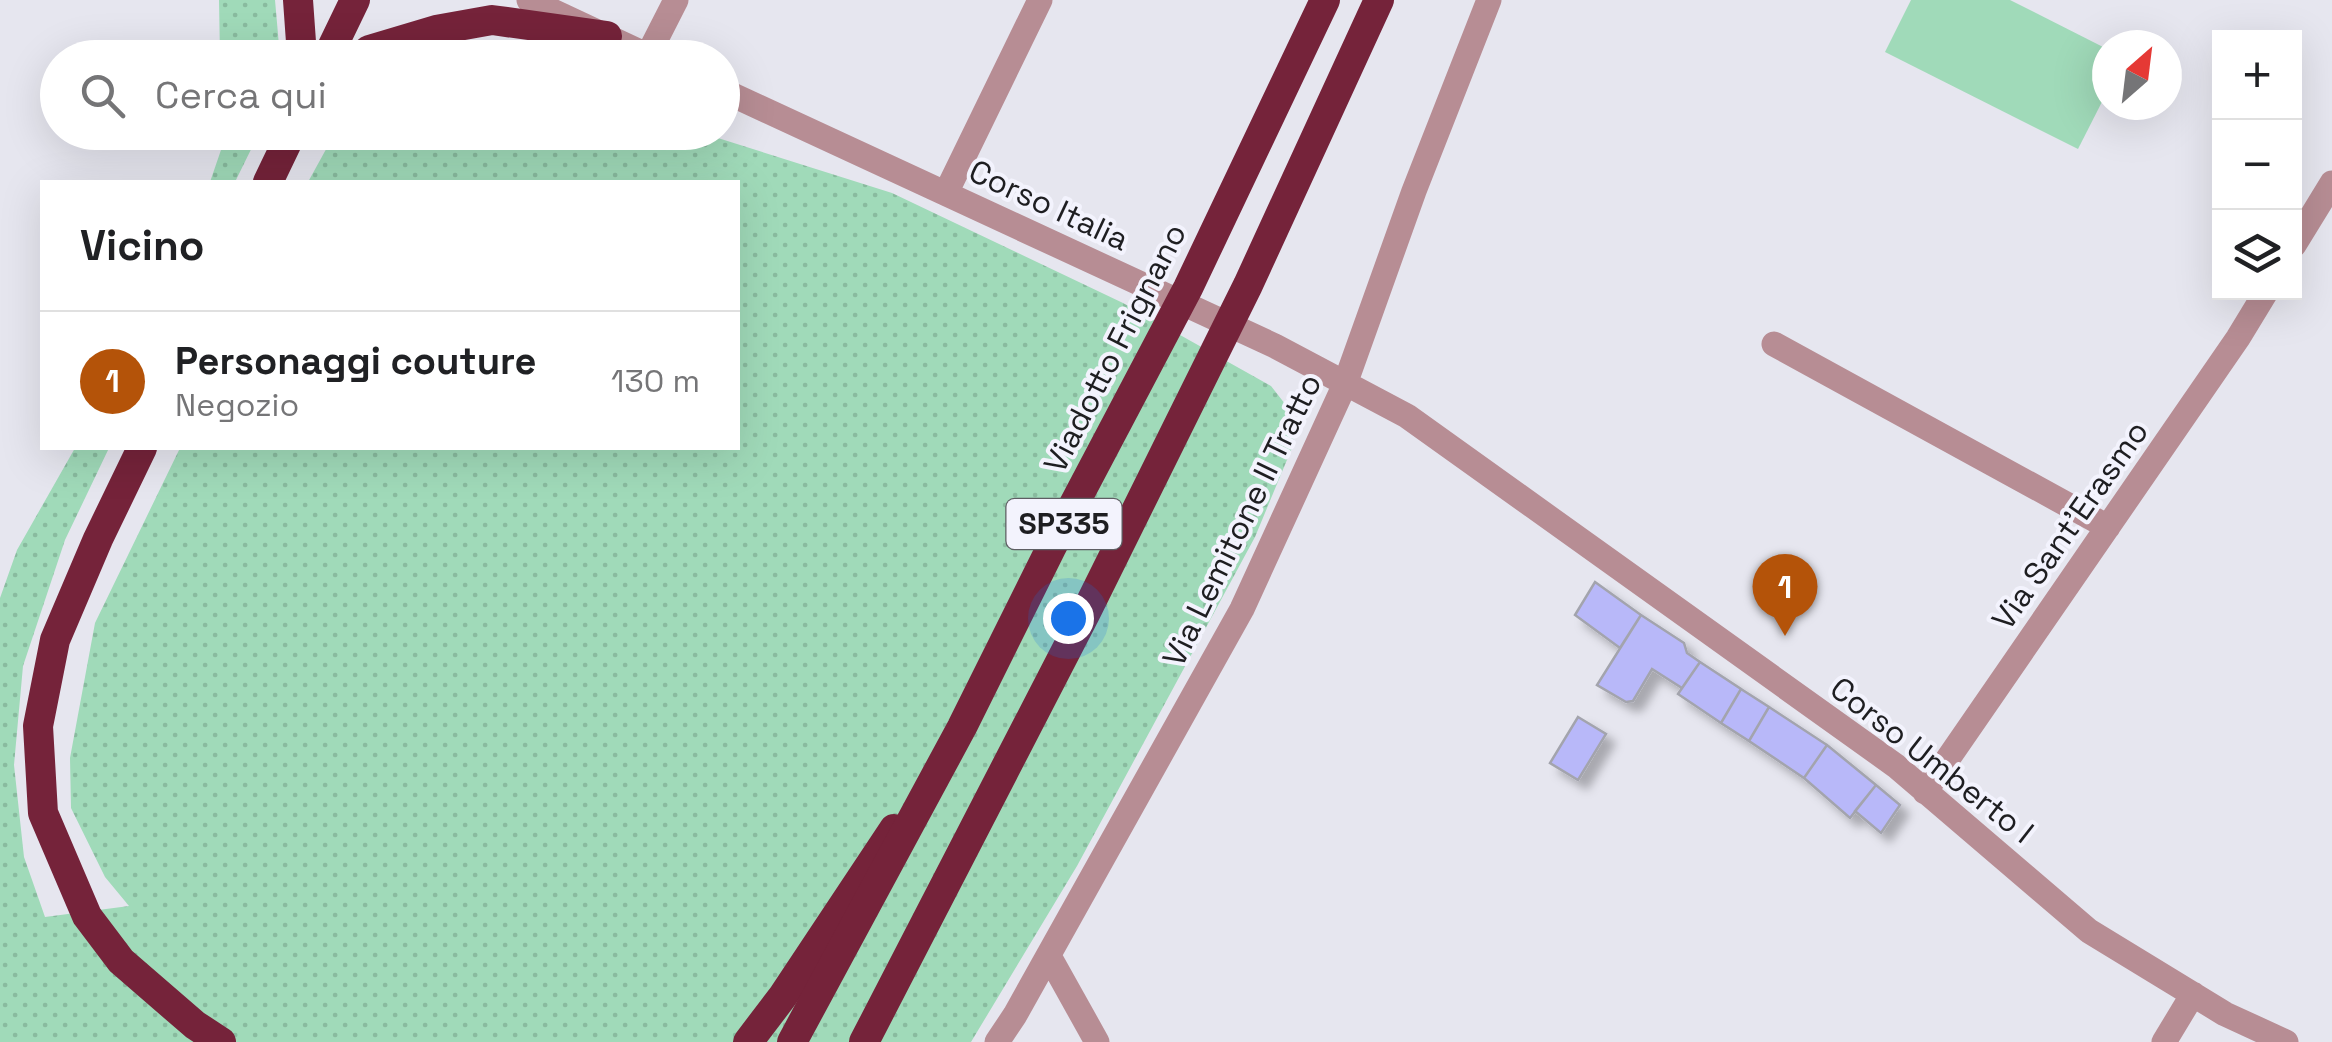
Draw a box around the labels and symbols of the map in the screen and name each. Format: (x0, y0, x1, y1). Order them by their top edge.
north arrow (2092, 30, 2182, 120)
street label: Corso Italia (963, 151, 1135, 259)
street label: Viadotto Frignano (1035, 217, 1195, 479)
street label: Via Lemitone II Tratto (1154, 367, 1330, 673)
street label: Via Sant'Erasmo (1983, 413, 2157, 637)
road number: SP335 (1006, 499, 1122, 549)
pin: 1 (1752, 554, 1818, 636)
your location (1043, 593, 1094, 644)
street label: Corso Umberto I (1822, 668, 2042, 852)

